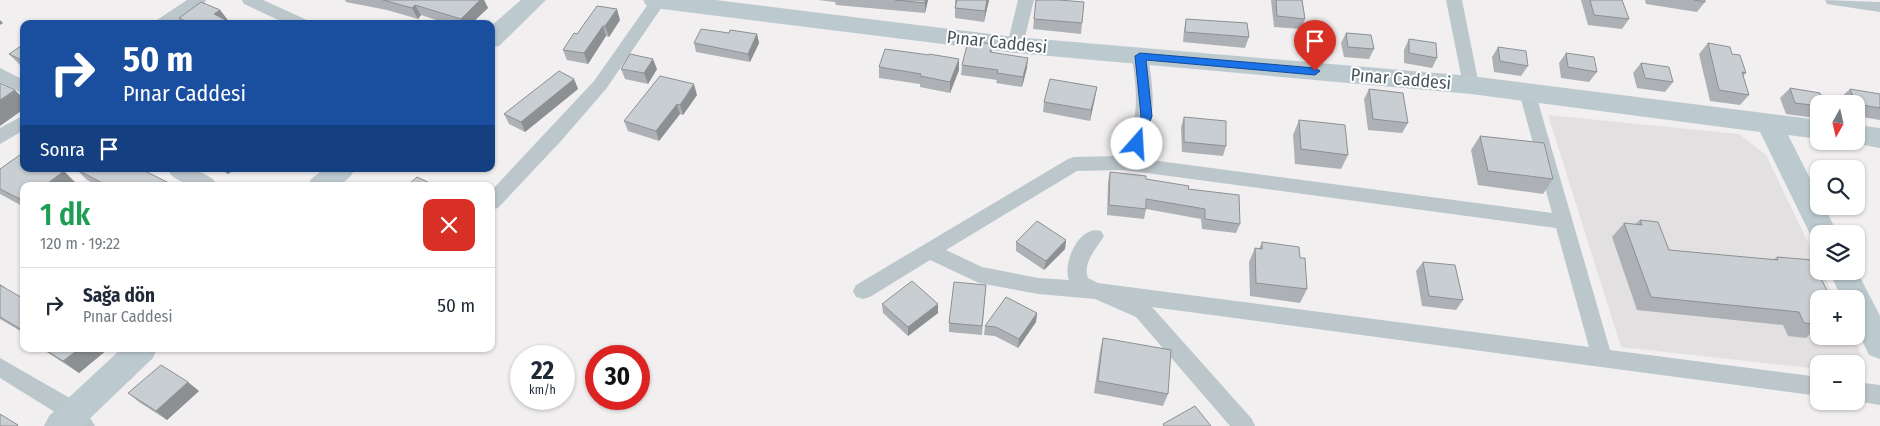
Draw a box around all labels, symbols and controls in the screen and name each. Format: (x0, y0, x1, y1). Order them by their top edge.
pin (1294, 20, 1336, 71)
street label: Pınar Caddesi (946, 26, 1048, 58)
icon: arrive (1301, 27, 1329, 55)
text: 50 m (123, 38, 193, 80)
icon: right (40, 40, 105, 105)
street label: Pınar Caddesi (1350, 64, 1452, 94)
text: Pınar Caddesi (123, 80, 246, 107)
north arrow (1810, 95, 1865, 150)
map controls (1810, 95, 1865, 410)
position arrow (1110, 117, 1162, 169)
icon: arrive (95, 135, 123, 163)
text: Sonra (40, 138, 85, 161)
button: search (1810, 160, 1865, 215)
text: 1 dk (40, 197, 90, 233)
button: close (423, 199, 475, 251)
button: layers (1810, 225, 1865, 280)
text: 120 m · 19:22 (40, 234, 120, 253)
text: Sağa dön (83, 284, 155, 307)
button: + (1810, 290, 1865, 345)
icon: right (40, 291, 68, 319)
text: 50 m (437, 294, 475, 317)
text: Pınar Caddesi (83, 307, 172, 326)
speed limit sign: 30 (585, 345, 650, 410)
button: − (1810, 355, 1865, 410)
text: 22 (531, 356, 554, 386)
text: km/h (529, 383, 556, 397)

